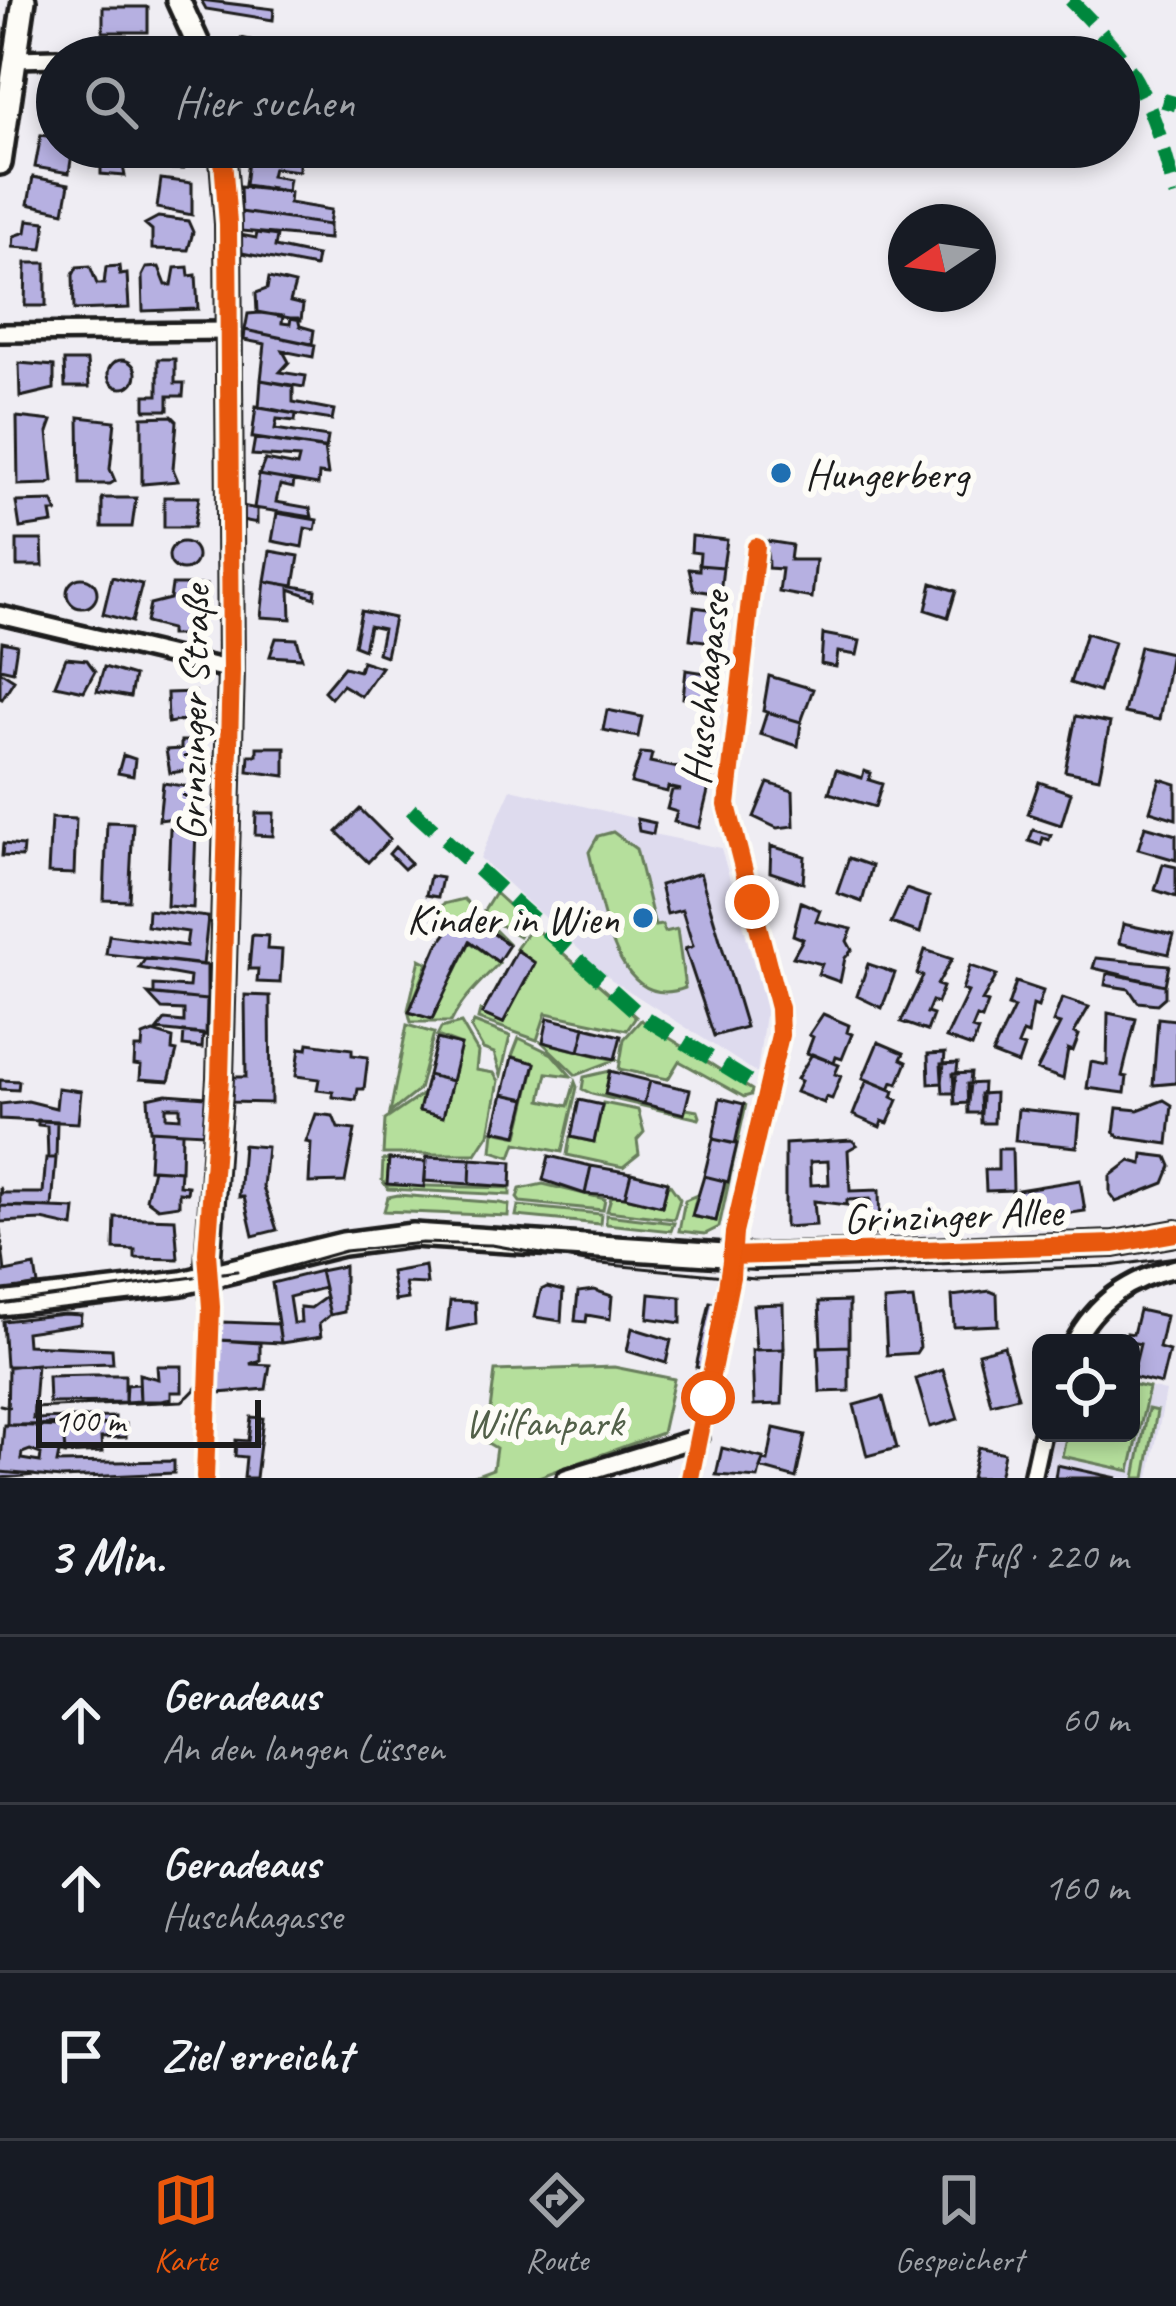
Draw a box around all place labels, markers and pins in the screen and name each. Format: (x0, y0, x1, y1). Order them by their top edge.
place label: Hungerberg (805, 448, 971, 501)
marker: Hungerberg (768, 460, 794, 486)
place label: Kinder in Wien (407, 893, 620, 946)
marker: Kinder in Wien (630, 905, 656, 931)

